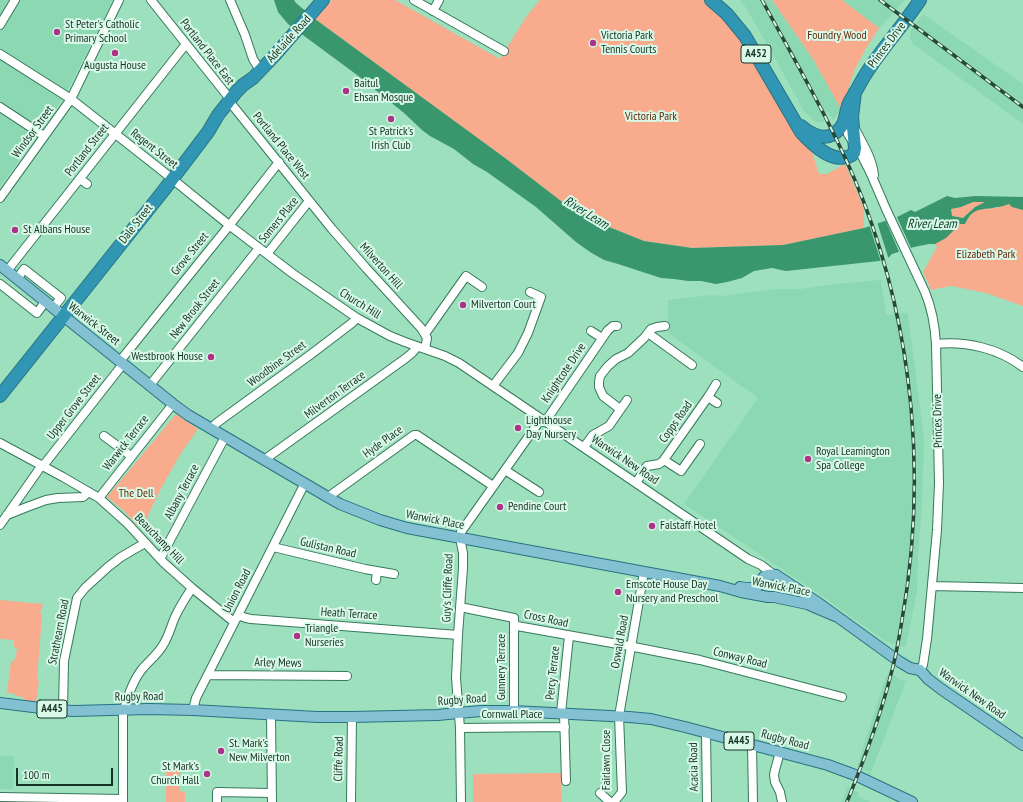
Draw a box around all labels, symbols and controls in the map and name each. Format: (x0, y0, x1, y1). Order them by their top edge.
street label: Adelaide Road (264, 12, 314, 66)
street label: Portland Place East (177, 16, 237, 88)
place label: St Peter's Catholic Primary School (65, 18, 139, 46)
street label: Princes Drive (865, 19, 909, 71)
marker: St Peter's Catholic Primary School (52, 27, 62, 37)
place label: Victoria Park Tennis Courts (601, 29, 656, 57)
park label: Foundry Wood (807, 29, 867, 43)
marker: Victoria Park Tennis Courts (588, 38, 598, 48)
road number: A452 (741, 45, 771, 63)
marker: Augusta House (110, 48, 120, 58)
place label: Augusta House (84, 59, 146, 73)
place label: Baitul Ehsan Mosque (354, 77, 413, 105)
marker: Baitul Ehsan Mosque (341, 86, 351, 96)
street label: Windsor Street (9, 103, 57, 161)
street label: Portland Place West (250, 110, 312, 182)
park label: Victoria Park (625, 110, 677, 124)
marker: St Patrick's Irish Club (386, 114, 396, 124)
street label: Portland Street (62, 121, 112, 179)
place label: St Patrick's Irish Club (369, 125, 413, 153)
street label: Regent Street (127, 126, 181, 172)
water label: River Leam (561, 193, 611, 233)
street label: Somers Place (256, 194, 302, 246)
street label: Dale Street (116, 201, 156, 247)
water label: River Leam (907, 216, 957, 232)
place label: St Albans House (23, 223, 90, 237)
marker: St Albans House (10, 225, 20, 235)
street label: Grove Street (168, 230, 212, 278)
street label: Milverton Hill (357, 240, 405, 292)
park label: Elizabeth Park (957, 248, 1015, 262)
street label: New Brook Street (167, 276, 223, 342)
street label: Church Hill (337, 286, 383, 322)
place label: Milverton Court (471, 298, 536, 312)
street label: Warwick Street (65, 299, 123, 349)
marker: Milverton Court (458, 300, 468, 310)
street label: Woodbine Street (245, 338, 309, 390)
street label: Knightcote Drive (539, 340, 589, 406)
place label: Westbrook House (131, 350, 203, 364)
marker: Westbrook House (206, 352, 216, 362)
street label: Milverton Terrace (302, 368, 368, 422)
street label: Upper Grove Street (44, 372, 104, 442)
street label: Princes Drive (930, 394, 946, 448)
street label: Copps Road (656, 398, 696, 446)
street label: Warwick Terrace (100, 412, 152, 474)
place label: Lighthouse Day Nursery (526, 414, 576, 442)
street label: Hyde Place (360, 423, 406, 461)
marker: Lighthouse Day Nursery (513, 423, 523, 433)
street label: Warwick New Road (589, 432, 661, 488)
place label: Royal Leamington Spa College (816, 445, 890, 473)
marker: Royal Leamington Spa College (803, 454, 813, 464)
street label: Albany Terrace (161, 462, 203, 522)
park label: The Dell (119, 487, 153, 501)
place label: Pendine Court (508, 500, 566, 514)
marker: Pendine Court (495, 502, 505, 512)
street label: Warwick Place (405, 507, 465, 533)
street label: Beauchamp Hill (131, 511, 187, 567)
place label: Falstaff Hotel (660, 519, 716, 533)
marker: Falstaff Hotel (647, 521, 657, 531)
street label: Gulistan Road (299, 535, 357, 561)
street label: Guy's Cliffe Road (440, 553, 456, 623)
street label: Union Road (220, 567, 254, 615)
street label: Warwick Place (751, 574, 811, 600)
place label: Emscote House Day Nursery and Preschool (626, 578, 718, 606)
marker: Emscote House Day Nursery and Preschool (613, 587, 623, 597)
street label: Strathearn Road (46, 598, 72, 666)
street label: Heath Terrace (320, 605, 378, 623)
street label: Cross Road (523, 607, 569, 631)
street label: Oswald Road (608, 614, 632, 670)
place label: Triangle Nurseries (305, 622, 344, 650)
marker: Triangle Nurseries (292, 631, 302, 641)
street label: Gunnery Terrace (495, 634, 509, 700)
street label: Conway Road (712, 644, 768, 672)
street label: Percy Terrace (543, 645, 563, 701)
street label: Arley Mews (254, 655, 302, 671)
street label: Warwick New Road (936, 666, 1008, 722)
street label: Rugby Road (114, 689, 164, 705)
street label: Rugby Road (437, 691, 487, 709)
road number: A445 (37, 700, 67, 718)
street label: Cornwall Place (482, 708, 542, 722)
street label: Rugby Road (760, 727, 810, 753)
street label: Fairlawn Close (600, 730, 614, 790)
road number: A445 (724, 732, 754, 750)
street label: Cliffe Road (331, 736, 347, 782)
place label: St. Mark's New Milverton (229, 737, 290, 765)
street label: Acacia Road (686, 742, 702, 792)
marker: St. Mark's New Milverton (216, 746, 226, 756)
scale bar (18, 760, 115, 786)
place label: St Mark's Church Hall (151, 760, 199, 788)
text: 100 m (23, 767, 50, 782)
marker: St Mark's Church Hall (202, 769, 212, 779)

